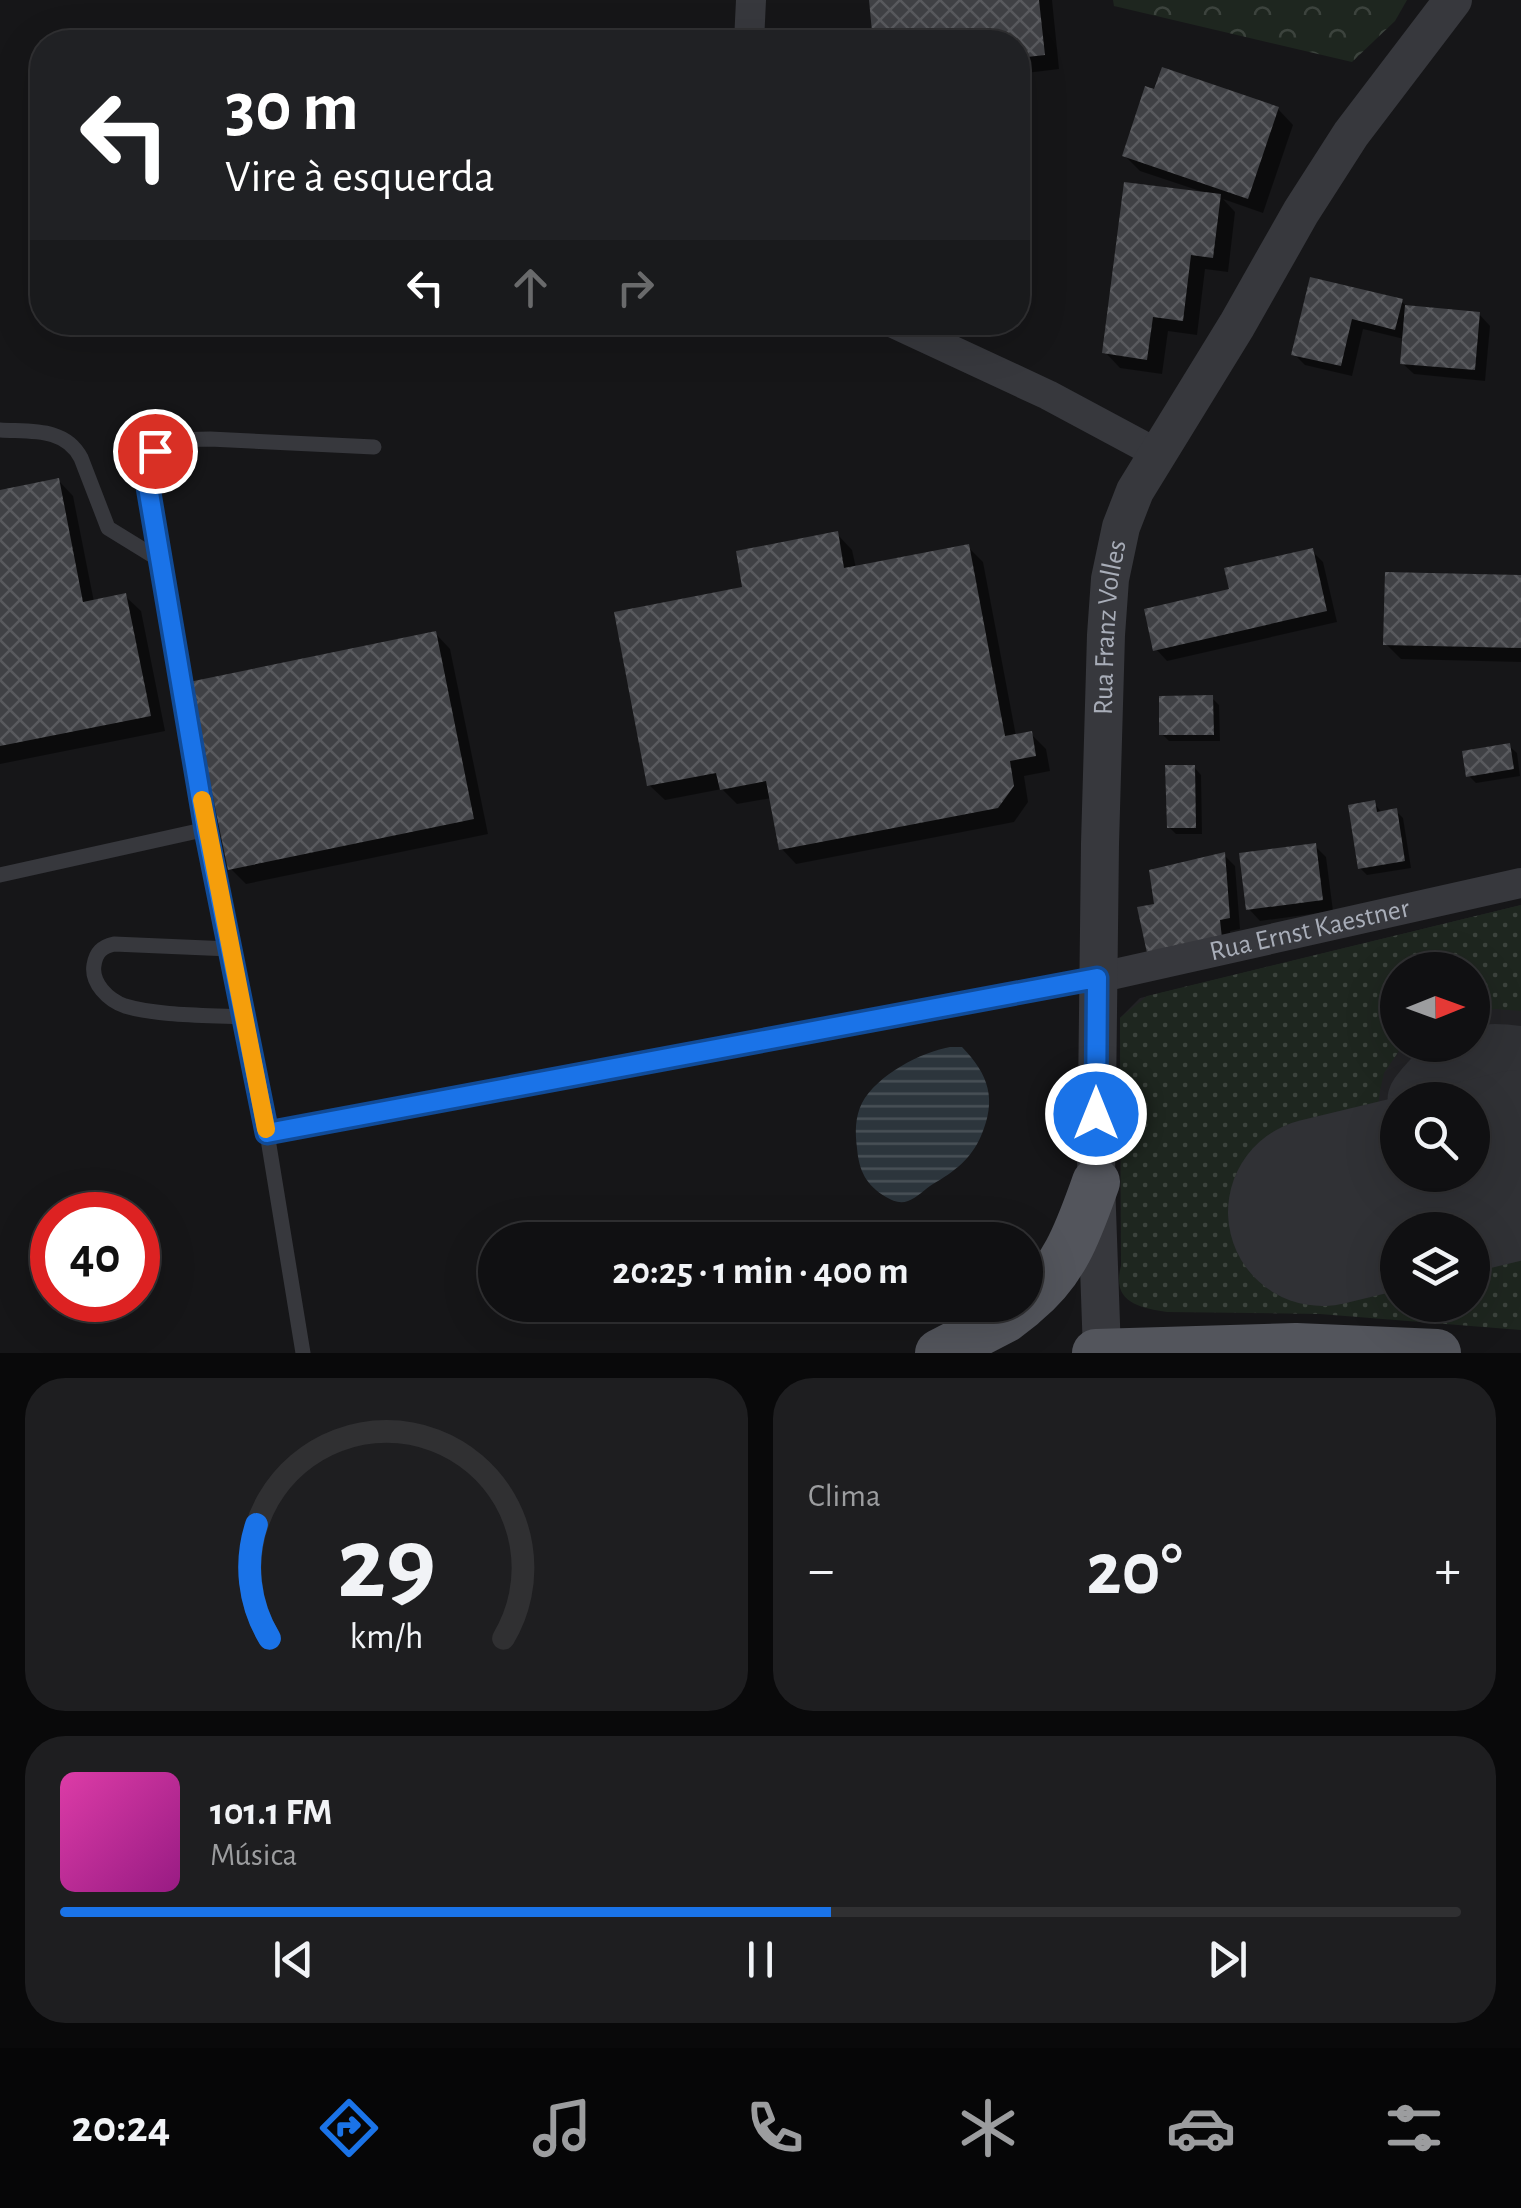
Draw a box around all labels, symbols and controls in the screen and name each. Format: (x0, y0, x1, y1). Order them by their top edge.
icon: left (60, 70, 190, 200)
text: 30 m (225, 73, 359, 143)
text: Vire à esquerda (225, 155, 495, 200)
icon: left (398, 260, 453, 315)
icon: ahead (503, 260, 558, 315)
icon: right (608, 260, 663, 315)
pin (113, 409, 198, 494)
icon: arrive (128, 424, 183, 479)
street label: Rua Franz Volles (1090, 538, 1132, 715)
street label: Rua Ernst Kaestner (1207, 894, 1412, 966)
north arrow (1380, 952, 1490, 1062)
map controls (1380, 952, 1490, 1322)
position arrow (1044, 1062, 1148, 1166)
button: search (1380, 1082, 1490, 1192)
speed limit sign: 40 (30, 1192, 160, 1322)
button: layers (1380, 1212, 1490, 1322)
text: 20:25 · 1 min · 400 m (612, 1253, 909, 1291)
text: Clima (808, 1480, 881, 1512)
text: 29 (337, 1513, 436, 1617)
text: 20° (1086, 1533, 1183, 1608)
text: − (808, 1543, 834, 1598)
text: + (1435, 1543, 1461, 1598)
text: km/h (350, 1619, 423, 1655)
text: 101.1 FM (210, 1794, 333, 1832)
text: Música (210, 1839, 297, 1871)
icon: previous (266, 1932, 321, 1987)
icon: pause (733, 1932, 788, 1987)
icon: next (1200, 1932, 1255, 1987)
icon: directions (314, 2093, 384, 2163)
icon: music (527, 2093, 597, 2163)
icon: phone (740, 2093, 810, 2163)
icon: climate (953, 2093, 1023, 2163)
icon: car (1166, 2093, 1236, 2163)
icon: filters (1379, 2093, 1449, 2163)
text: 20:24 (72, 2105, 170, 2150)

